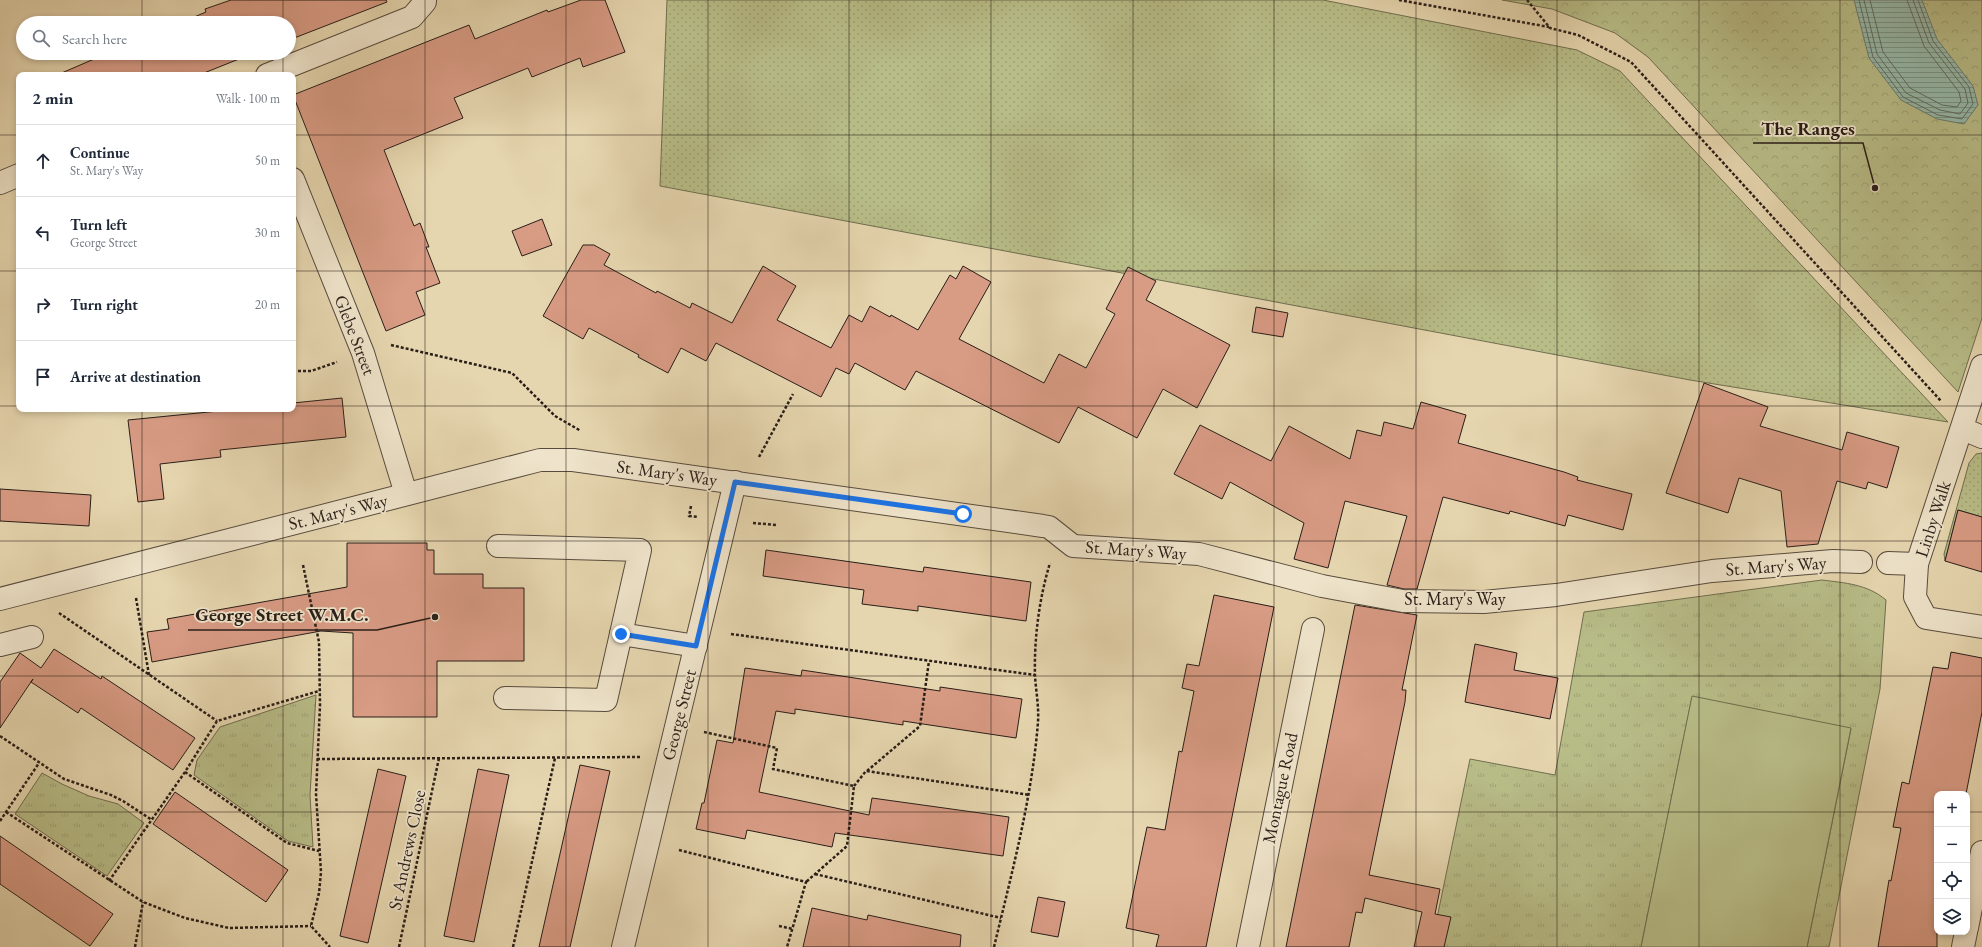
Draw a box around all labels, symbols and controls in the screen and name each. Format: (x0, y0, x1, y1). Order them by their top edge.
search box (16, 16, 296, 60)
icon: search (30, 27, 52, 49)
text: Search here (62, 29, 127, 48)
text: 2 min (32, 87, 73, 109)
text: Walk · 100 m (216, 90, 280, 107)
callout: The Ranges (1753, 112, 1863, 143)
text: The Ranges (1761, 116, 1855, 141)
text: Continue (70, 143, 130, 162)
icon: ahead (32, 150, 54, 172)
text: 50 m (255, 152, 280, 169)
text: St. Mary's Way (70, 162, 143, 179)
text: Turn left (70, 215, 127, 234)
icon: left (32, 222, 54, 244)
text: 30 m (255, 224, 280, 241)
text: George Street (70, 234, 137, 251)
street label: Glebe Street (330, 292, 381, 378)
icon: right (32, 294, 54, 316)
text: Turn right (70, 295, 138, 314)
text: 20 m (255, 296, 280, 313)
icon: arrive (32, 366, 54, 388)
text: Arrive at destination (70, 367, 201, 386)
street label: St. Mary's Way (615, 454, 719, 491)
street label: Linby Walk (1909, 477, 1956, 560)
street label: St. Mary's Way (286, 488, 390, 535)
route start (954, 505, 972, 523)
street label: St. Mary's Way (1085, 534, 1187, 565)
street label: St. Mary's Way (1725, 550, 1827, 581)
street label: St. Mary's Way (1404, 587, 1506, 610)
callout: George Street W.M.C. (188, 599, 377, 630)
text: George Street W.M.C. (195, 602, 369, 627)
route end (612, 625, 630, 643)
street label: George Street (656, 667, 701, 763)
street label: Montague Road (1257, 730, 1303, 845)
street label: St Andrews Close (383, 788, 430, 912)
map controls (1934, 791, 1970, 935)
button: + (1934, 791, 1970, 827)
button: − (1934, 827, 1970, 863)
button: locate (1934, 863, 1970, 899)
button: layers (1934, 899, 1970, 935)

